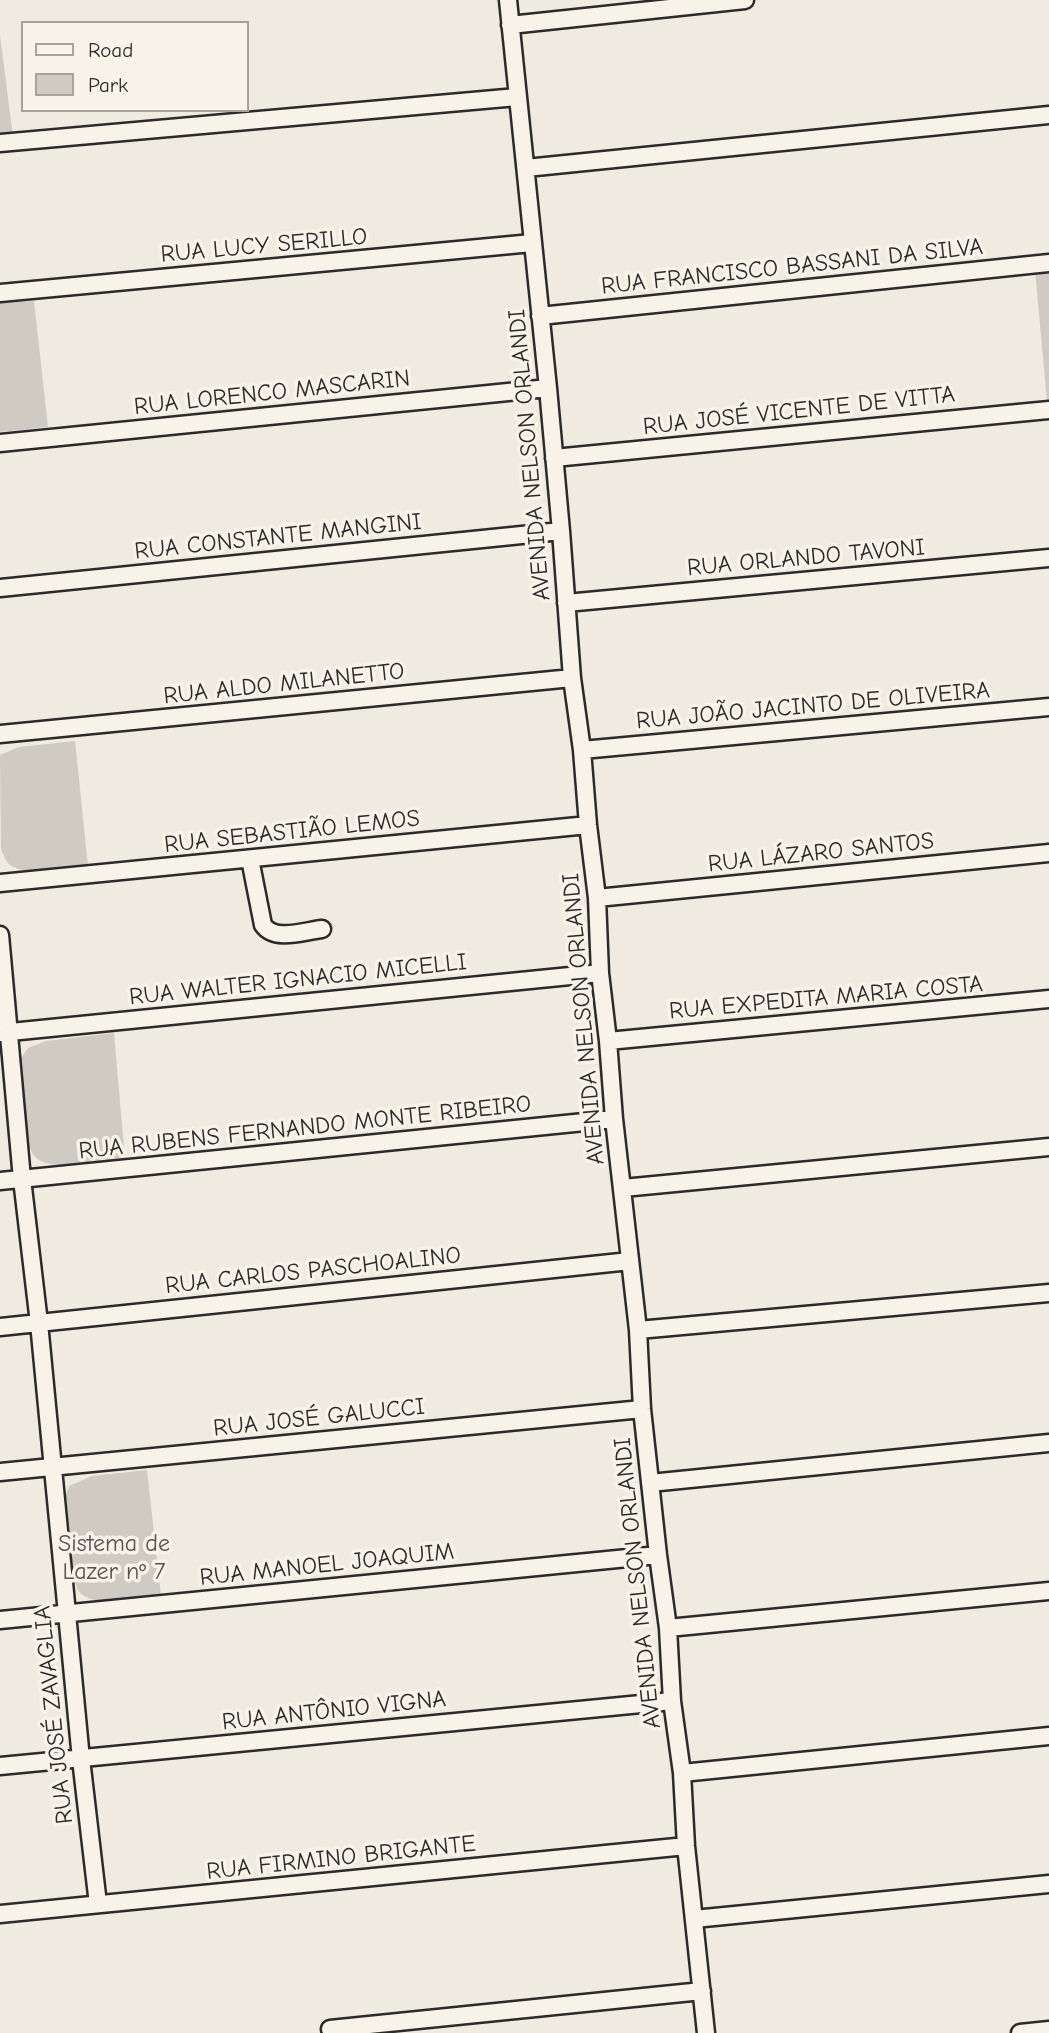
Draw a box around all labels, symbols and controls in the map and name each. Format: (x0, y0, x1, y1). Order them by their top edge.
legend (21, 21, 248, 112)
text: Road (88, 38, 133, 62)
text: Park (88, 73, 128, 97)
street label: RUA LUCY SERILLO (159, 223, 369, 269)
street label: RUA FRANCISCO BASSANI DA SILVA (600, 233, 984, 301)
street label: AVENIDA NELSON ORLANDI (503, 308, 557, 602)
street label: RUA LORENCO MASCARIN (133, 364, 411, 422)
street label: RUA JOSÉ VICENTE DE VITTA (642, 380, 956, 442)
street label: RUA CONSTANTE MANGINI (133, 508, 423, 566)
street label: RUA ORLANDO TAVONI (686, 533, 926, 583)
street label: RUA ALDO MILANETTO (162, 657, 406, 711)
street label: RUA JOÃO JACINTO DE OLIVEIRA (635, 676, 991, 736)
street label: RUA SEBASTIÃO LEMOS (163, 804, 421, 860)
street label: RUA LÁZARO SANTOS (707, 827, 935, 879)
street label: AVENIDA NELSON ORLANDI (557, 872, 611, 1166)
street label: RUA WALTER IGNACIO MICELLI (128, 948, 468, 1012)
street label: RUA EXPEDITA MARIA COSTA (668, 970, 984, 1026)
street label: RUA RUBENS FERNANDO MONTE RIBEIRO (77, 1090, 533, 1166)
street label: RUA CARLOS PASCHOALINO (164, 1241, 462, 1301)
street label: RUA JOSÉ GALUCCI (212, 1393, 426, 1443)
street label: AVENIDA NELSON ORLANDI (608, 1436, 668, 1730)
park label: Sistema de Lazer nº 7 (58, 1530, 170, 1586)
street label: RUA MANOEL JOAQUIM (198, 1537, 456, 1593)
street label: RUA JOSÉ ZAVAGLIA (28, 1604, 80, 1826)
street label: RUA ANTÔNIO VIGNA (220, 1685, 448, 1737)
street label: RUA FIRMINO BRIGANTE (205, 1830, 477, 1886)

